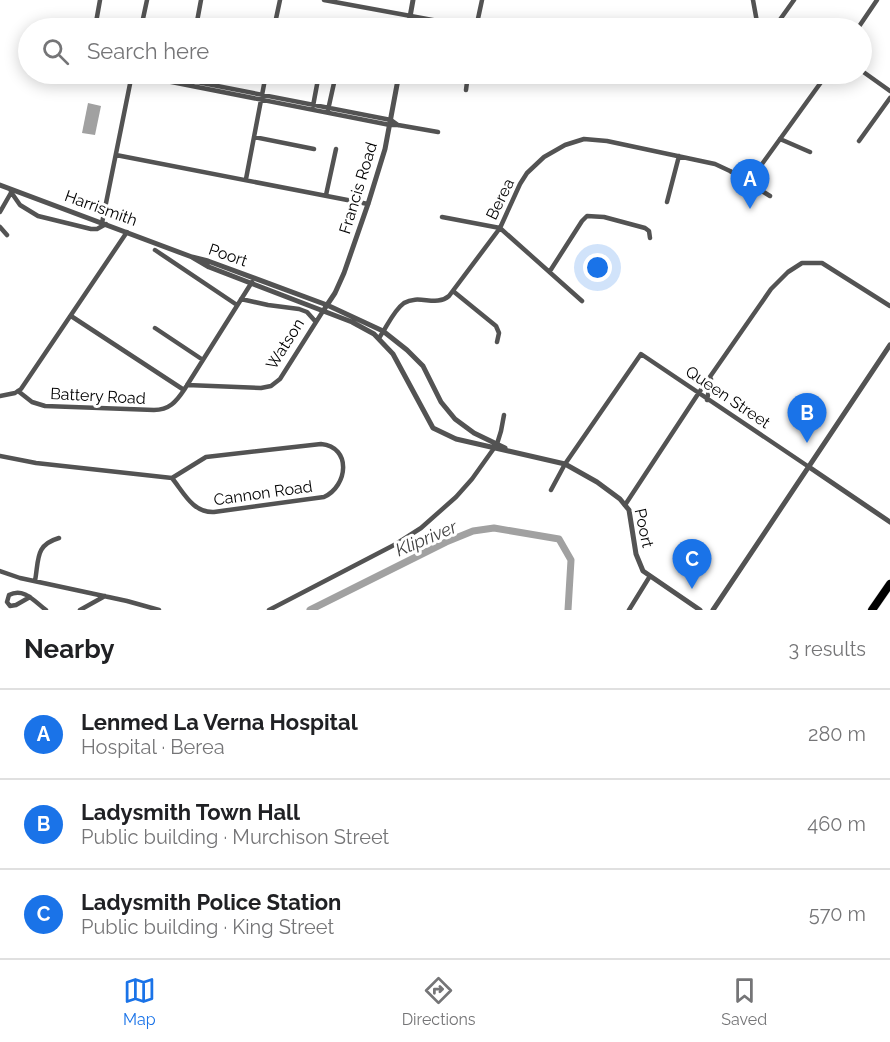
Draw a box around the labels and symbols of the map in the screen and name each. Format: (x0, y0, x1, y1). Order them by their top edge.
street label: Francis Road (335, 140, 381, 236)
pin: A (730, 160, 770, 209)
street label: Berea (482, 175, 518, 223)
street label: Harrismith (62, 186, 140, 230)
street label: Poort (206, 240, 251, 271)
your location (583, 253, 612, 282)
street label: Watson (262, 315, 308, 373)
street label: Queen Street (682, 362, 774, 433)
street label: Battery Road (50, 384, 146, 408)
pin: B (788, 394, 826, 443)
street label: Cannon Road (212, 477, 314, 509)
street label: Poort (631, 507, 658, 550)
water label: Klipriver (392, 515, 461, 560)
pin: C (672, 540, 712, 589)

